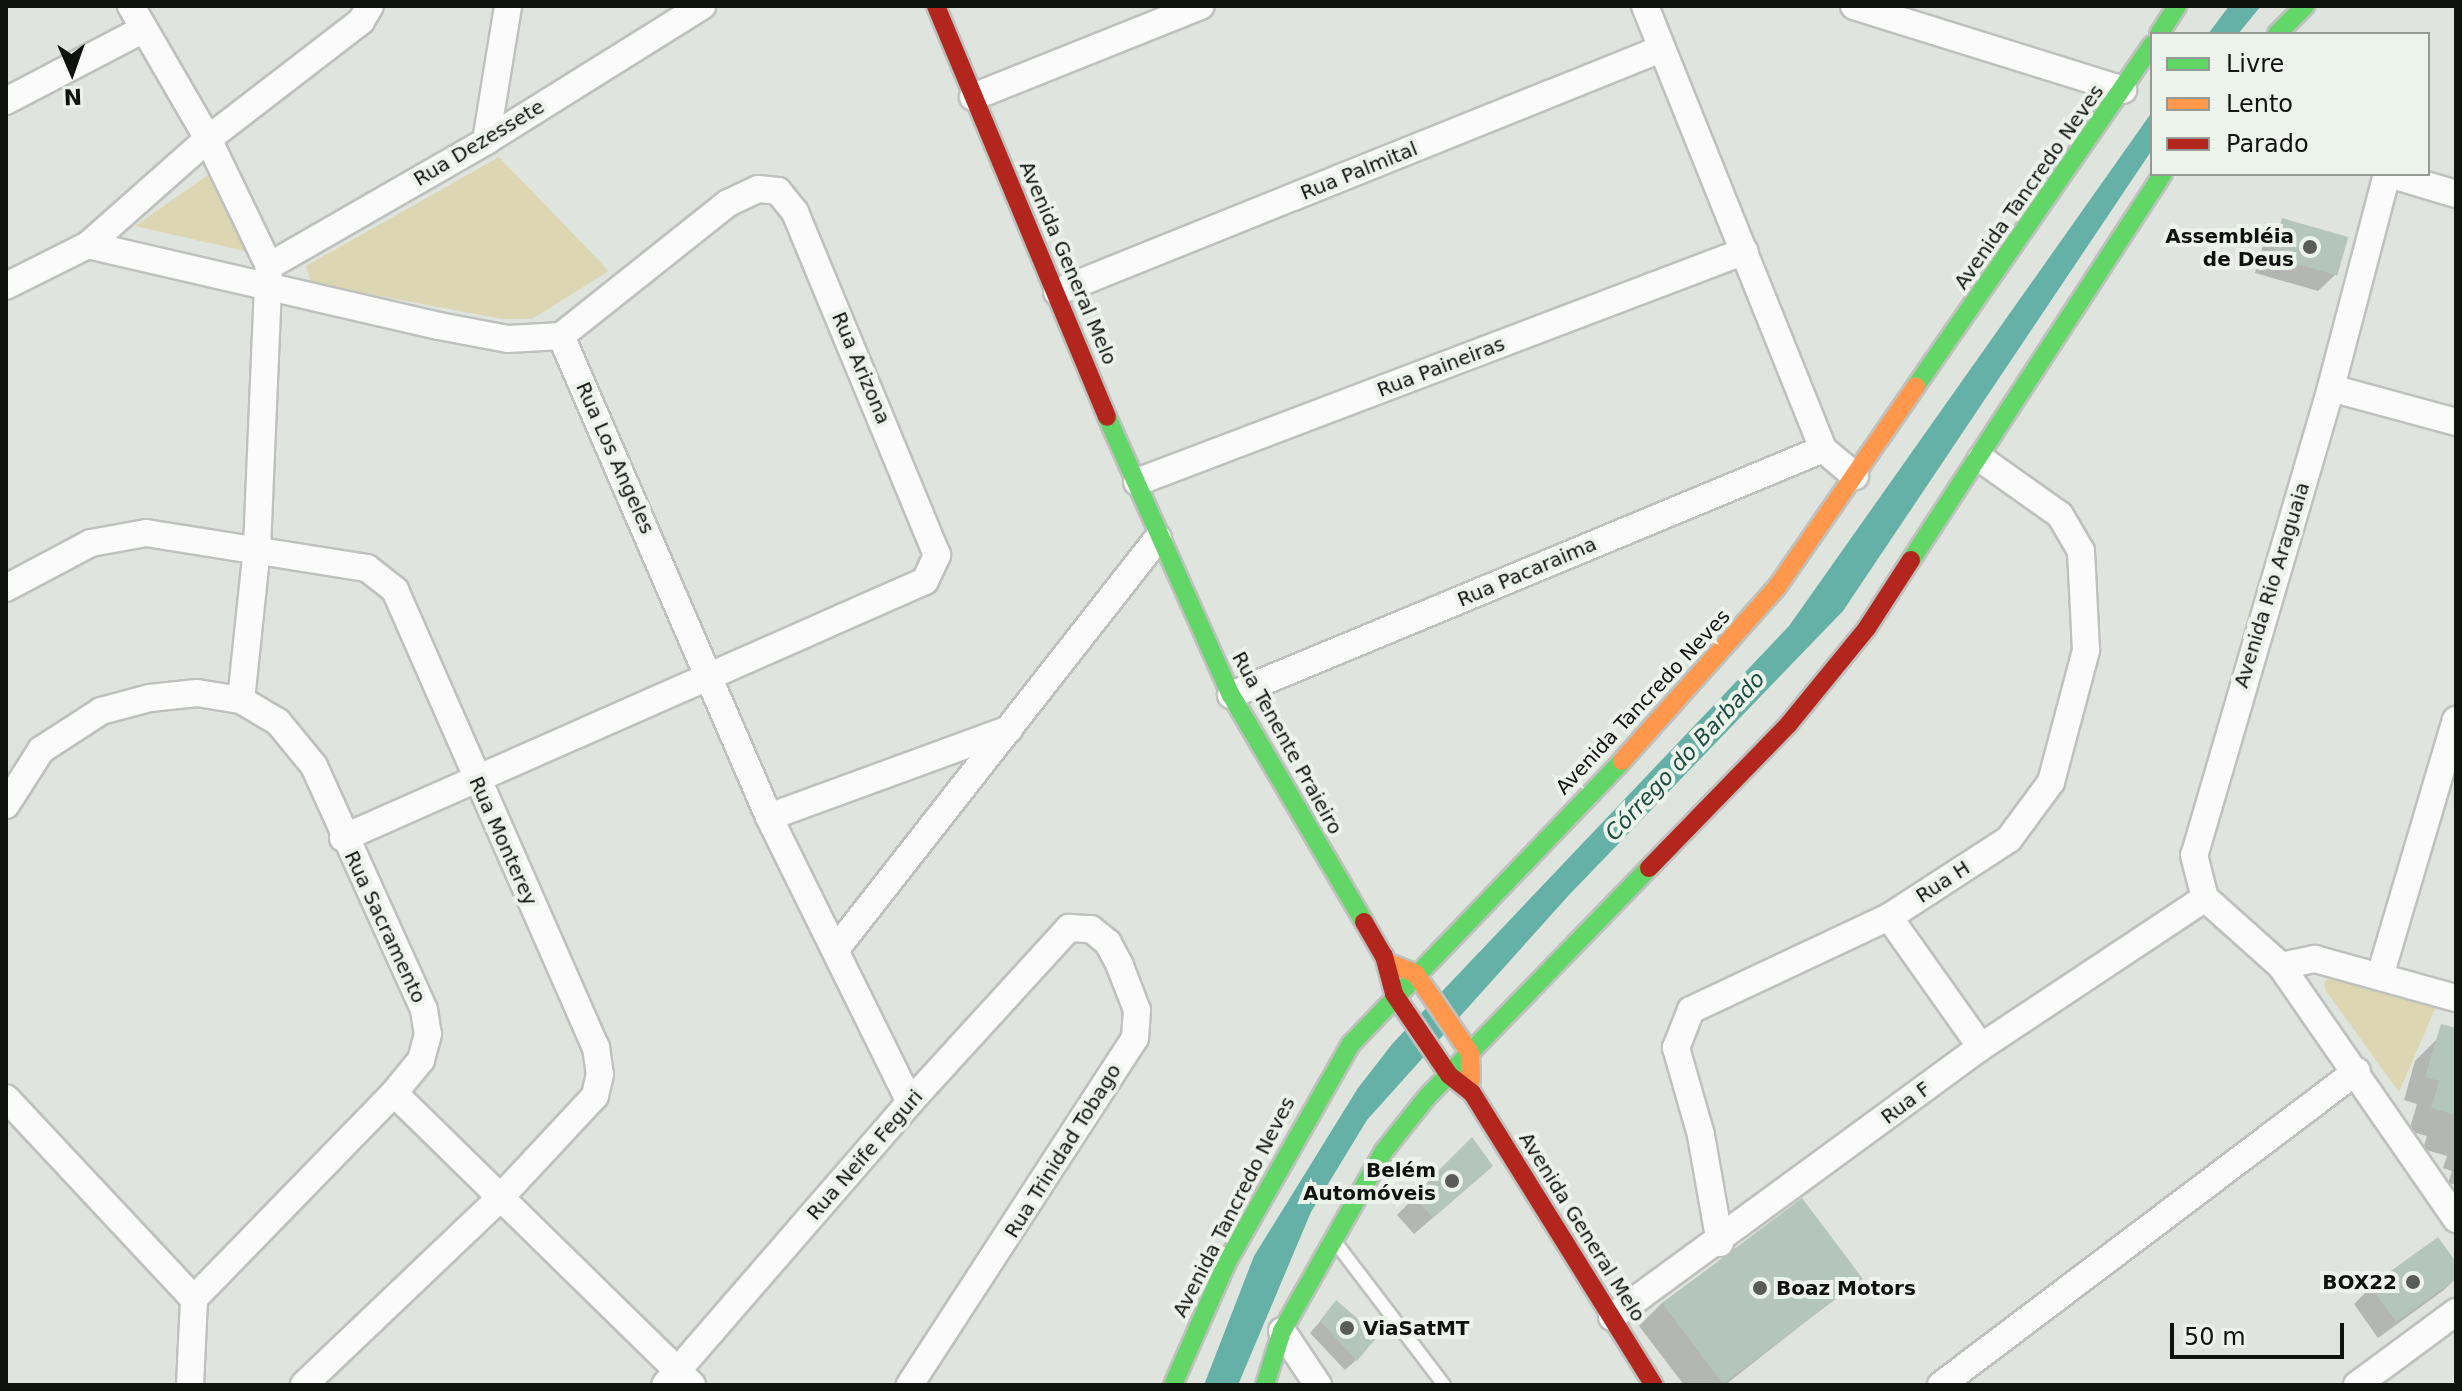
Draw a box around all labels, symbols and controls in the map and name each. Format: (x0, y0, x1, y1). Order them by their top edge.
north arrow (32, 32, 112, 112)
legend (2150, 32, 2430, 176)
text: Livre (2226, 50, 2284, 78)
street label: Avenida Tancredo Neves (1949, 80, 2109, 294)
text: N (63, 84, 83, 109)
text: Lento (2226, 90, 2293, 118)
street label: Rua Dezessete (409, 95, 549, 191)
text: Parado (2226, 130, 2309, 158)
street label: Rua Palmital (1297, 137, 1421, 205)
street label: Avenida General Melo (1014, 158, 1122, 368)
place label: Assembléia de Deus (2165, 224, 2294, 271)
marker: Assembléia de Deus (2301, 238, 2319, 256)
street label: Rua Arizona (827, 308, 895, 428)
street label: Rua Paineiras (1374, 332, 1508, 402)
street label: Rua Los Angeles (571, 378, 659, 538)
street label: Avenida Rio Araguaia (2229, 479, 2315, 691)
street label: Rua Pacaraima (1454, 532, 1600, 612)
street label: Avenida Tancredo Neves (1551, 605, 1735, 799)
street label: Rua Tenente Praieiro (1227, 647, 1347, 839)
water label: Córrego do Barbado (1600, 666, 1770, 846)
street label: Rua Monterey (464, 773, 542, 909)
street label: Rua Sacramento (339, 847, 431, 1007)
street label: Rua H (1912, 856, 1974, 908)
street label: Rua Trinidad Tobago (1000, 1060, 1126, 1242)
street label: Rua F (1876, 1077, 1936, 1129)
street label: Rua Neife Feguri (802, 1085, 928, 1225)
street label: Avenida Tancredo Neves (1168, 1093, 1300, 1321)
street label: Avenida General Melo (1514, 1128, 1650, 1326)
place label: Belém Automóveis (1303, 1158, 1436, 1205)
marker: Belém Automóveis (1443, 1172, 1461, 1190)
place label: BOX22 (2322, 1270, 2397, 1294)
marker: BOX22 (2404, 1273, 2422, 1291)
place label: Boaz Motors (1776, 1276, 1916, 1300)
marker: Boaz Motors (1751, 1279, 1769, 1297)
scale bar (2174, 1307, 2348, 1357)
place label: ViaSatMT (1363, 1316, 1469, 1340)
marker: ViaSatMT (1338, 1319, 1356, 1337)
text: 50 m (2184, 1323, 2246, 1351)

